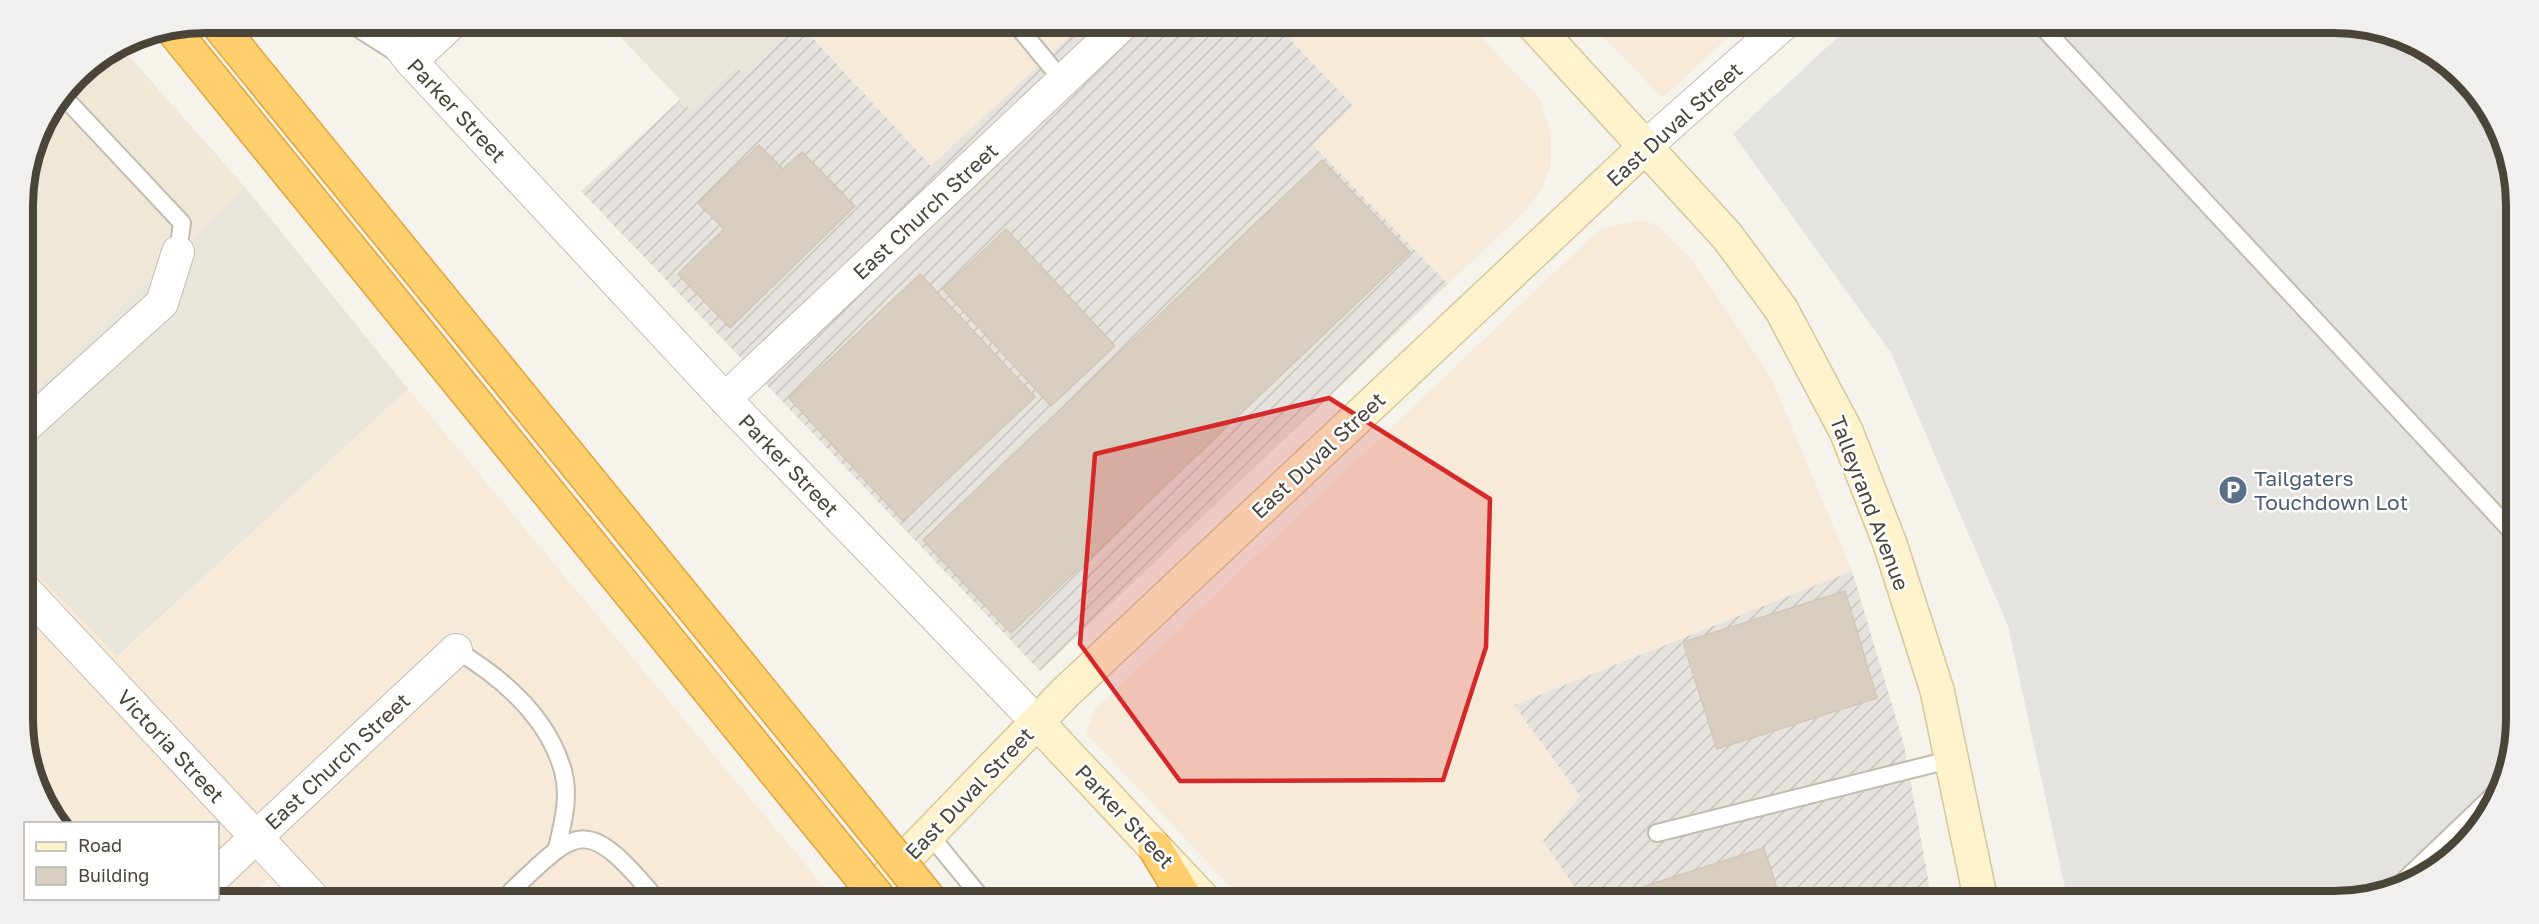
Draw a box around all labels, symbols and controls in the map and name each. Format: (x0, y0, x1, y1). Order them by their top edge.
street label: Parker Street (402, 53, 512, 167)
street label: East Duval Street (1601, 56, 1747, 192)
street label: East Church Street (847, 137, 1003, 285)
street label: East Duval Street (1246, 386, 1390, 524)
street label: Parker Street (734, 408, 844, 522)
street label: Talleyrand Avenue (1825, 412, 1915, 594)
place label: Tailgaters Touchdown Lot (2254, 465, 2408, 515)
parking icon: Tailgaters Touchdown Lot (2217, 474, 2249, 506)
street label: Victoria Street (112, 684, 230, 808)
street label: East Church Street (259, 687, 415, 835)
street label: East Duval Street (899, 721, 1039, 865)
street label: Parker Street (1070, 759, 1180, 873)
legend (24, 822, 219, 900)
text: Road (78, 834, 122, 856)
text: Building (78, 864, 149, 886)

